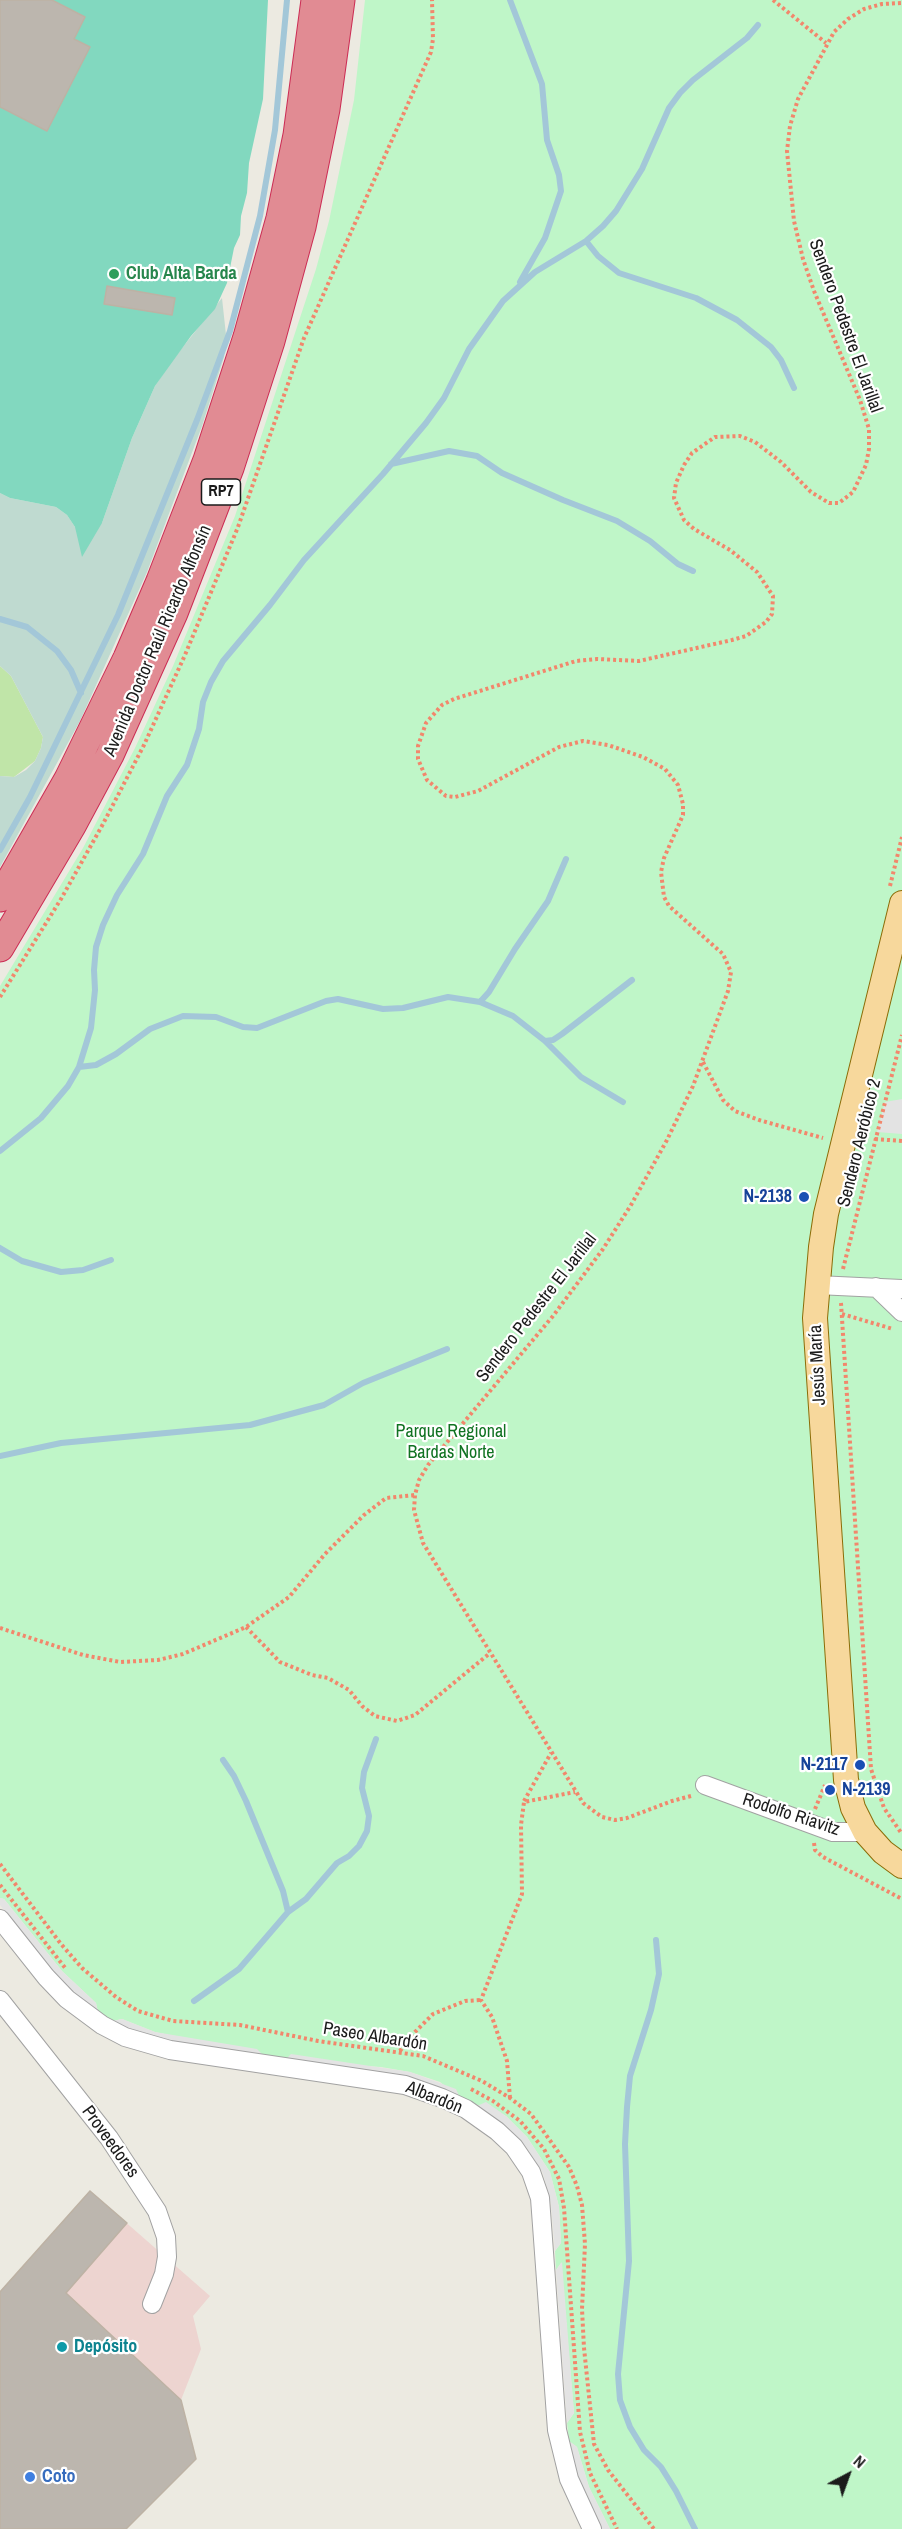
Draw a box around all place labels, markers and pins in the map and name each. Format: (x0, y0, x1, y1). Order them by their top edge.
place label: Club Alta Barda (126, 263, 237, 285)
marker: Club Alta Barda (107, 267, 121, 281)
place label: N-2138 (744, 1186, 792, 1208)
marker: N-2138 (797, 1190, 811, 1204)
place label: N-2117 (800, 1754, 848, 1776)
marker: N-2117 (853, 1758, 867, 1772)
place label: N-2139 (842, 1779, 890, 1801)
marker: N-2139 (823, 1783, 837, 1797)
place label: Depósito (74, 2336, 137, 2358)
marker: Depósito (55, 2340, 69, 2354)
place label: Coto (42, 2466, 76, 2488)
marker: Coto (23, 2470, 37, 2484)

